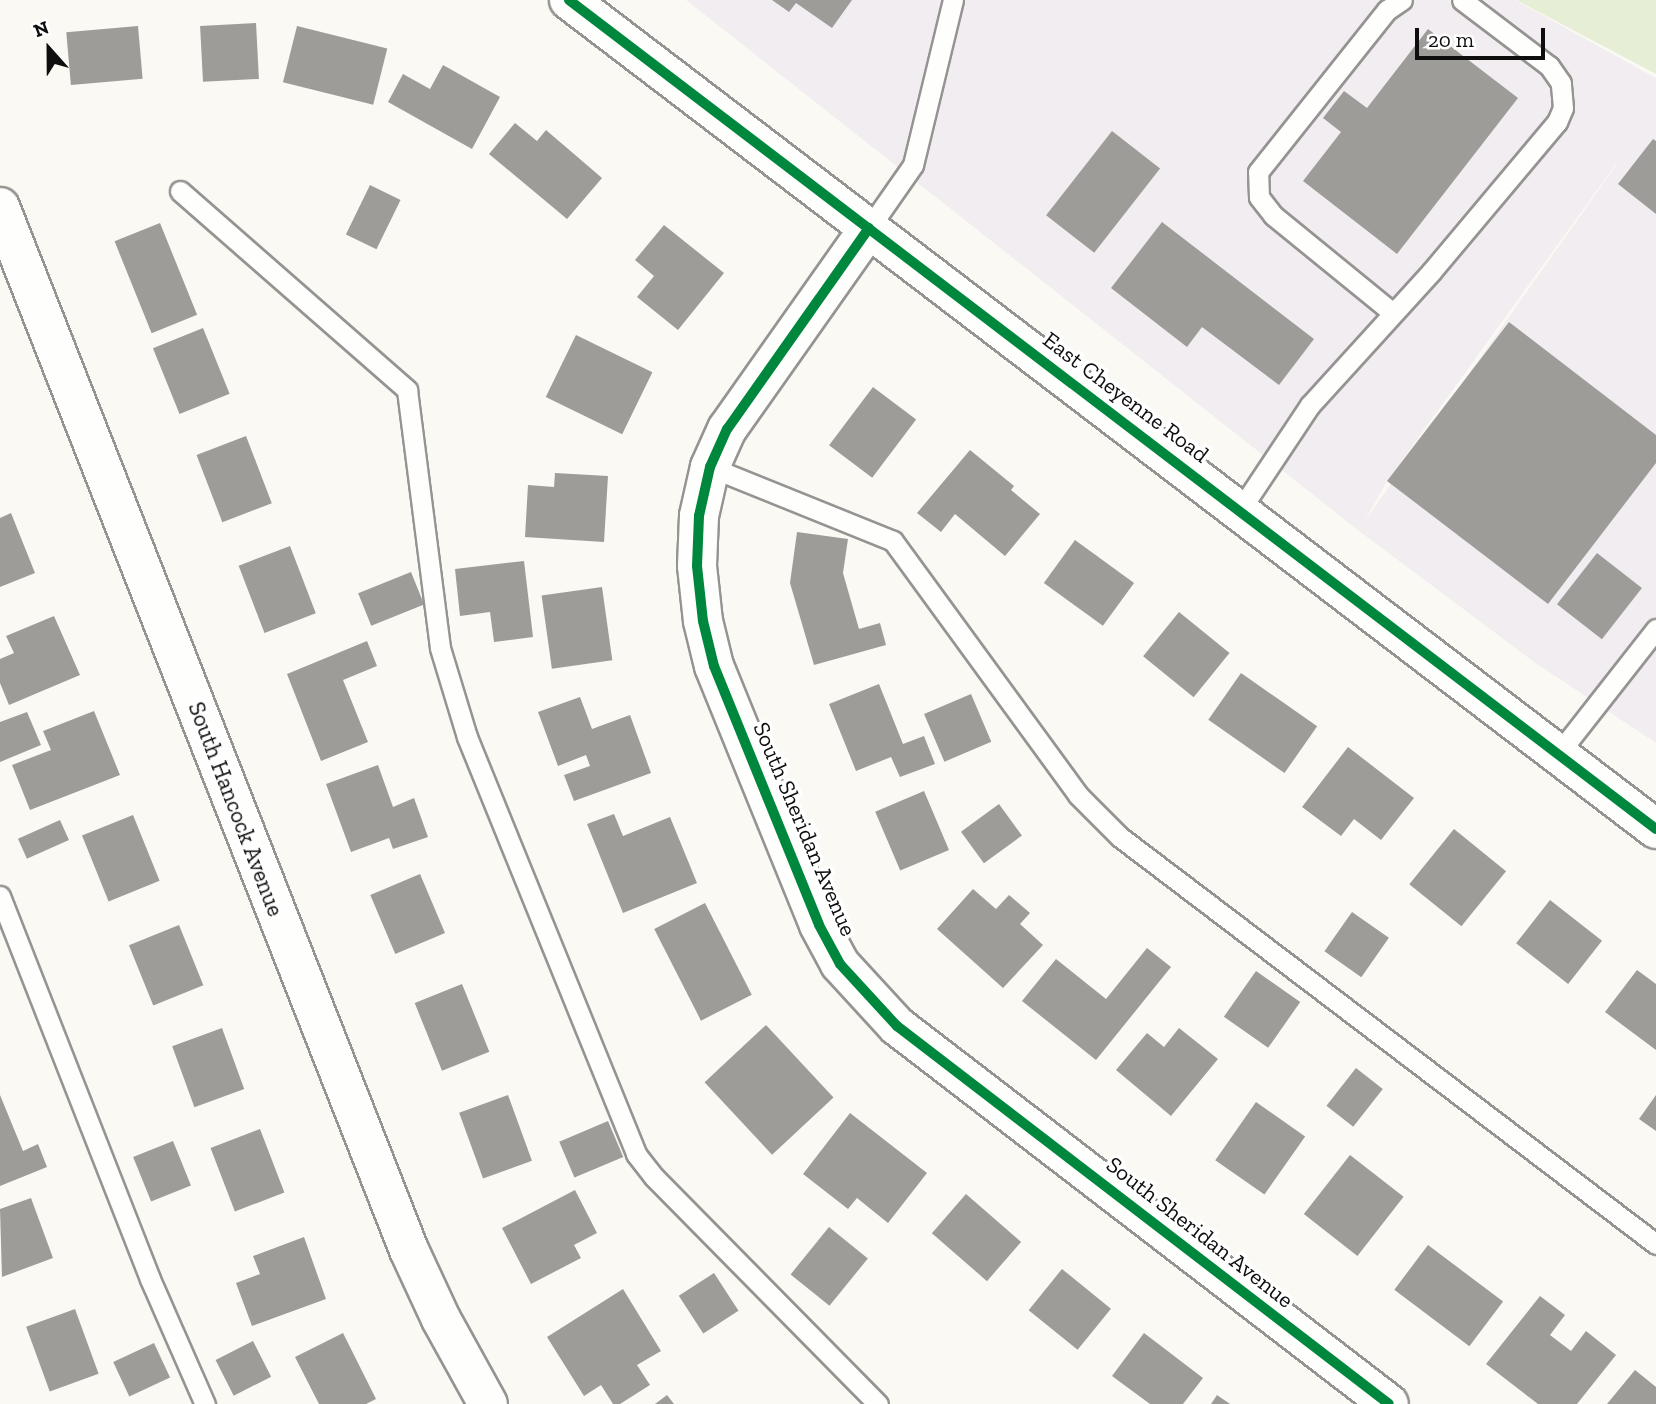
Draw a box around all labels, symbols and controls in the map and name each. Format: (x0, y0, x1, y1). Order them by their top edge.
north arrow (14, 14, 84, 84)
scale bar (1418, 14, 1548, 58)
text: N (30, 16, 52, 42)
text: 20 m (1428, 27, 1474, 52)
street label: East Cheyenne Road (1038, 326, 1214, 468)
street label: South Hancock Avenue (182, 698, 290, 920)
street label: South Sheridan Avenue (747, 717, 863, 941)
street label: South Sheridan Avenue (1101, 1150, 1299, 1314)

